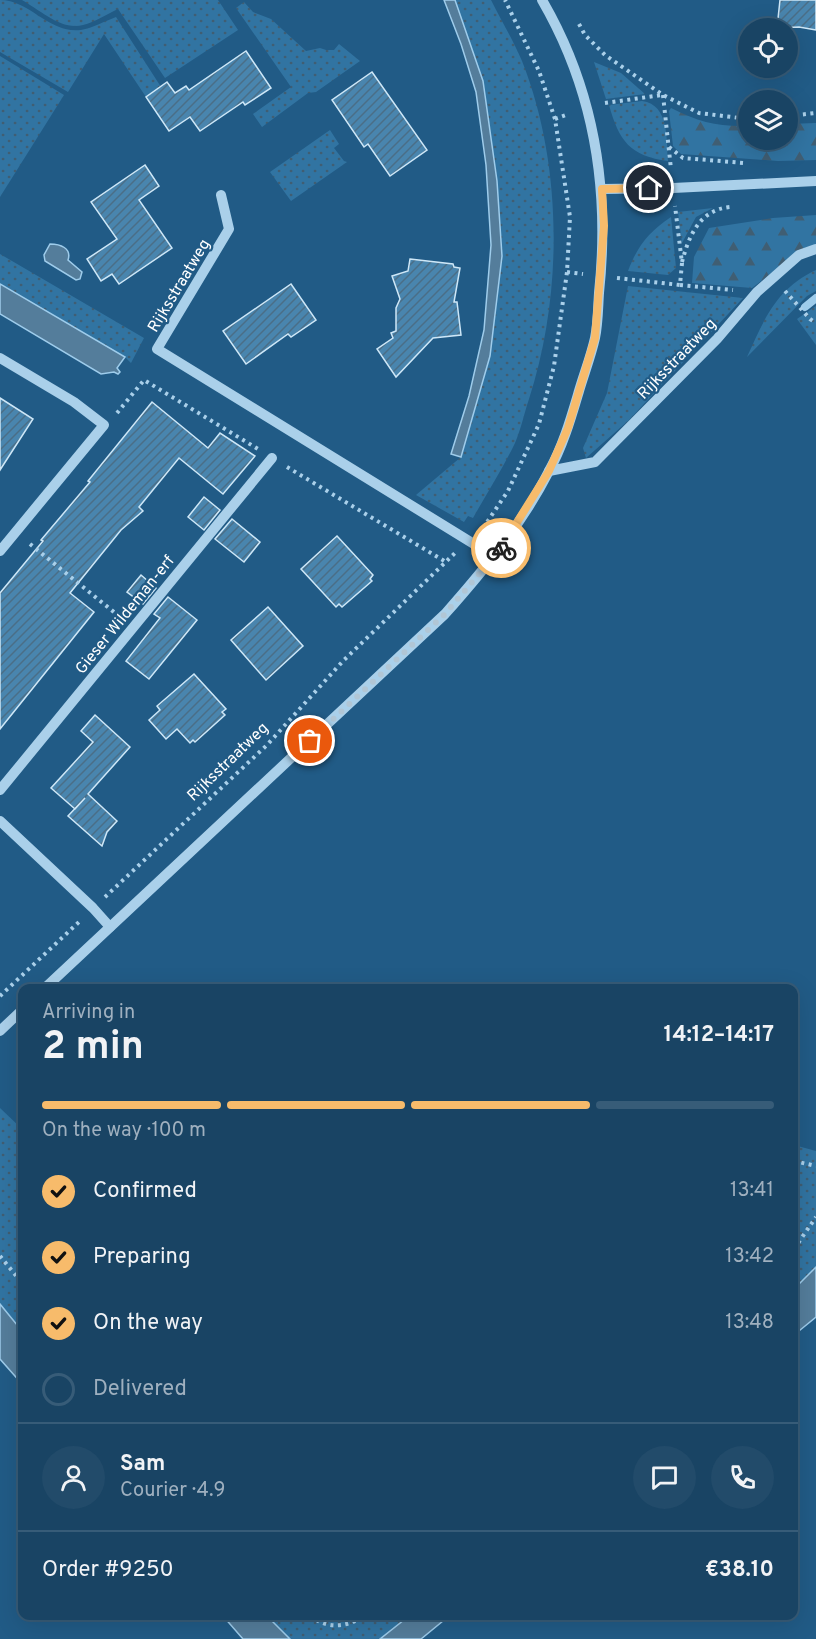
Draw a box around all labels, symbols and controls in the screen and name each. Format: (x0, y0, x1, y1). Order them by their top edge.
map controls (738, 18, 798, 150)
button: locate (738, 18, 798, 78)
button: layers (738, 90, 798, 150)
pin (623, 162, 674, 213)
icon: home (632, 171, 665, 204)
street label: Rijksstraatweg (144, 236, 215, 336)
street label: Rijksstraatweg (634, 315, 721, 404)
courier (471, 518, 531, 578)
icon: bike (485, 532, 518, 565)
street label: Gieser Wildeman-erf (72, 551, 180, 679)
pin (284, 715, 335, 766)
street label: Rijksstraatweg (184, 719, 273, 806)
icon: bag (293, 724, 326, 757)
text: Arriving in (42, 1000, 135, 1026)
text: 14:12–14:17 (664, 1022, 774, 1049)
text: 2 min (42, 1024, 144, 1073)
text: On the way · 100 m (42, 1118, 206, 1144)
icon: check (42, 1175, 75, 1208)
text: Confirmed (93, 1178, 197, 1205)
text: 13:41 (730, 1178, 774, 1204)
icon: check (42, 1241, 75, 1274)
text: Preparing (93, 1244, 191, 1271)
text: 13:42 (725, 1244, 774, 1270)
icon: check (42, 1307, 75, 1340)
text: On the way (93, 1310, 203, 1337)
text: 13:48 (725, 1310, 774, 1336)
text: Delivered (93, 1376, 187, 1403)
button: person (42, 1446, 105, 1509)
button: chat (633, 1446, 696, 1509)
button: phone (711, 1446, 774, 1509)
text: Sam (120, 1451, 165, 1478)
text: Courier · 4.9 (120, 1478, 225, 1504)
text: Order #9250 (42, 1557, 174, 1584)
text: €38.10 (705, 1557, 774, 1584)

